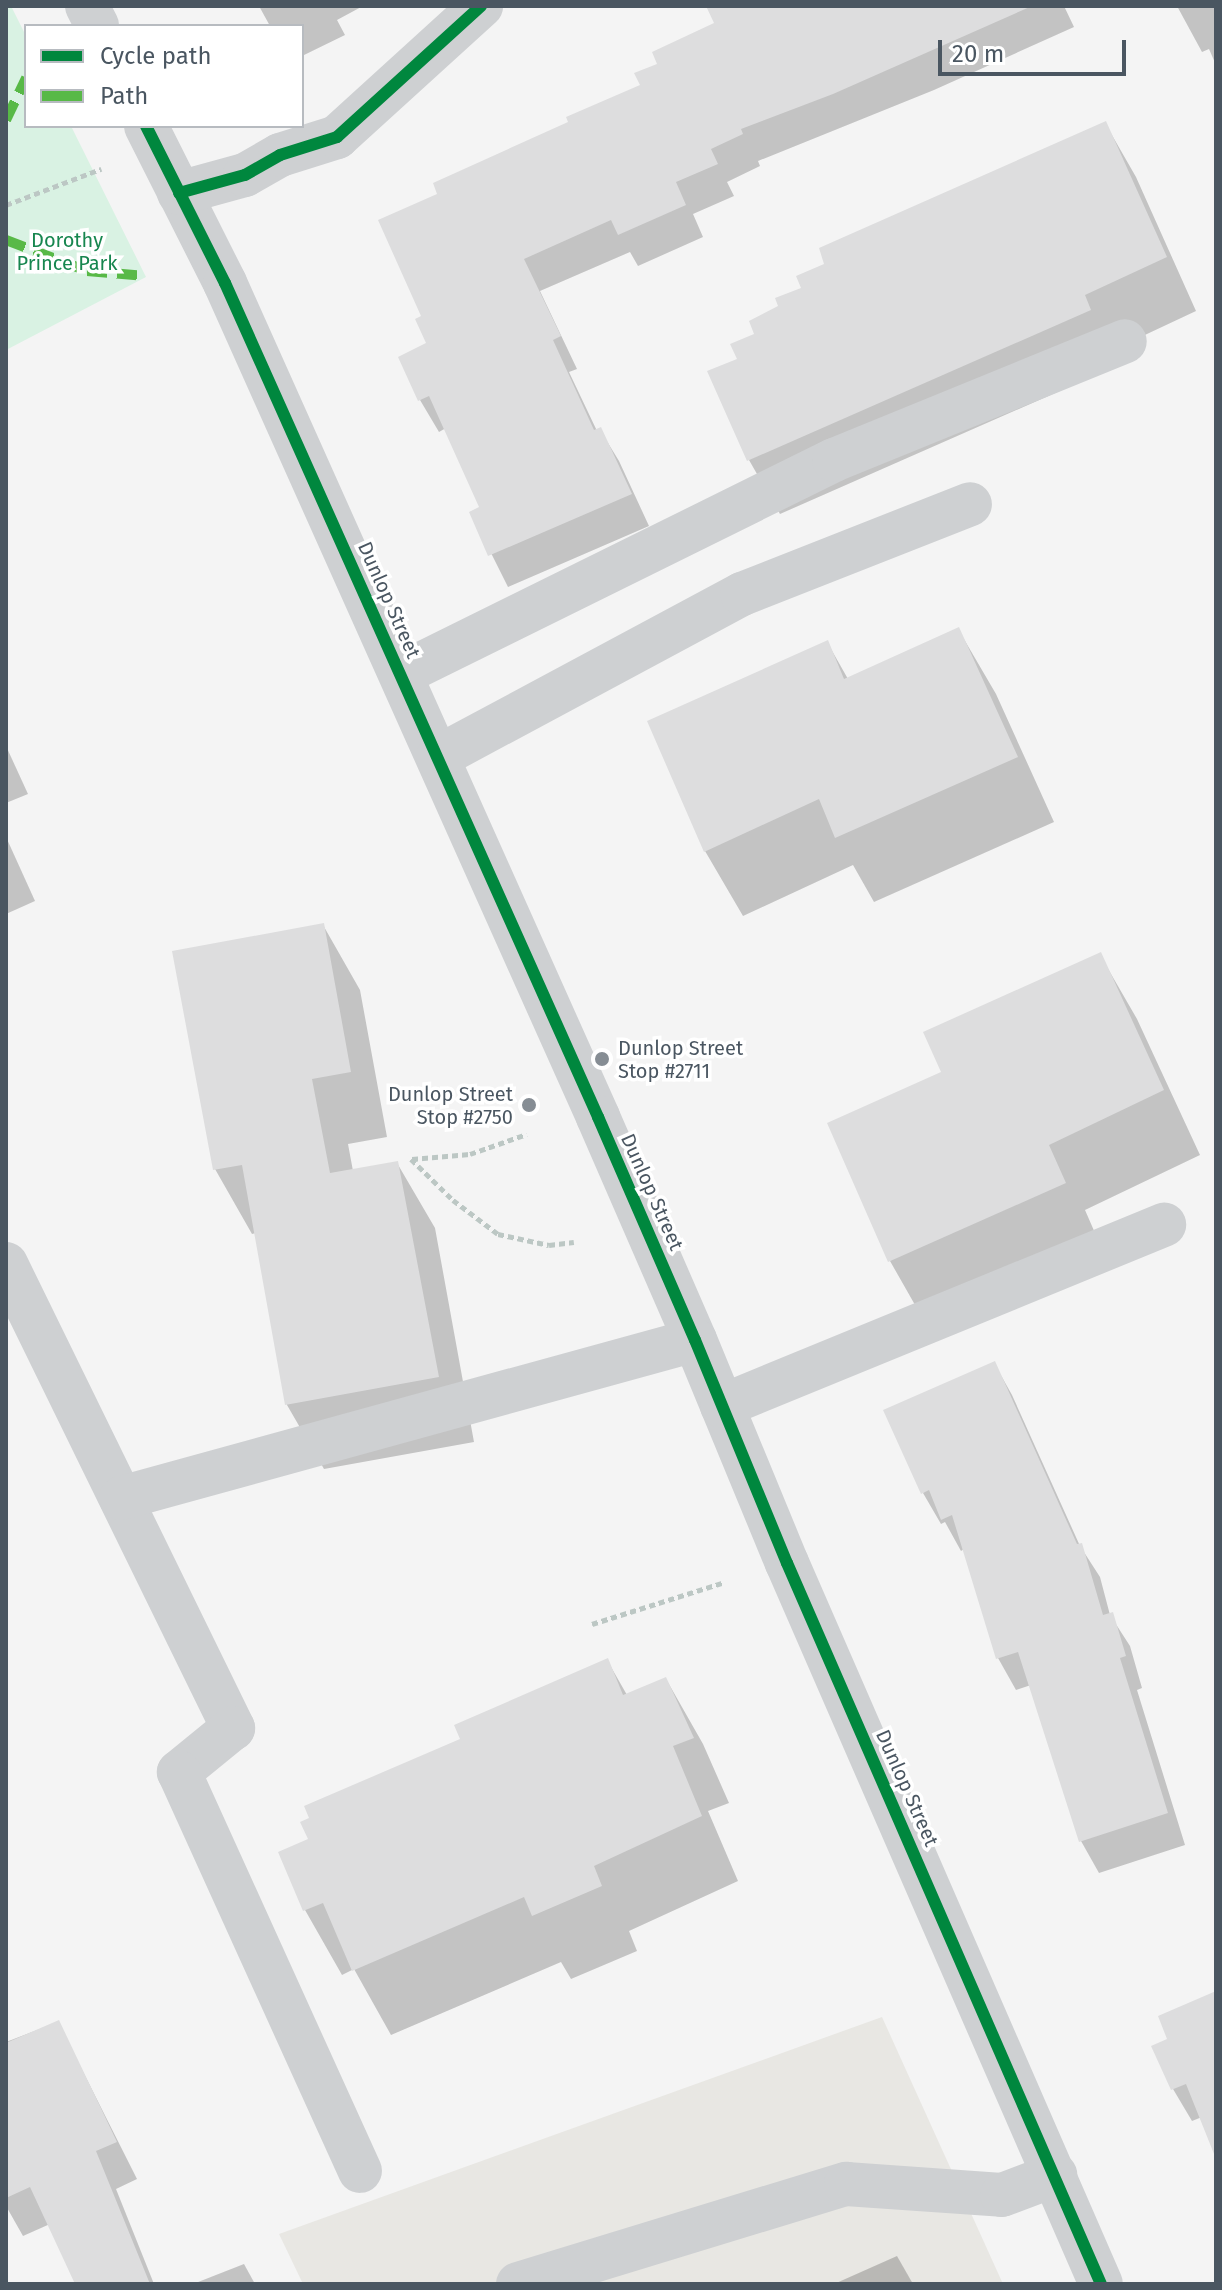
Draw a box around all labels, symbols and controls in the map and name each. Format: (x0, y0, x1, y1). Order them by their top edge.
legend (24, 24, 304, 128)
scale bar (942, 24, 1130, 74)
text: 20 m (952, 40, 1004, 68)
text: Cycle path (100, 42, 212, 70)
text: Path (100, 82, 148, 110)
park label: Dorothy Prince Park (16, 228, 118, 275)
street label: Dunlop Street (353, 538, 425, 662)
place label: Dunlop Street Stop #2711 (618, 1036, 743, 1083)
marker: Dunlop Street Stop #2711 (593, 1050, 611, 1068)
place label: Dunlop Street Stop #2750 (388, 1082, 513, 1129)
marker: Dunlop Street Stop #2750 (520, 1096, 538, 1114)
street label: Dunlop Street (616, 1130, 688, 1254)
street label: Dunlop Street (871, 1726, 943, 1850)

